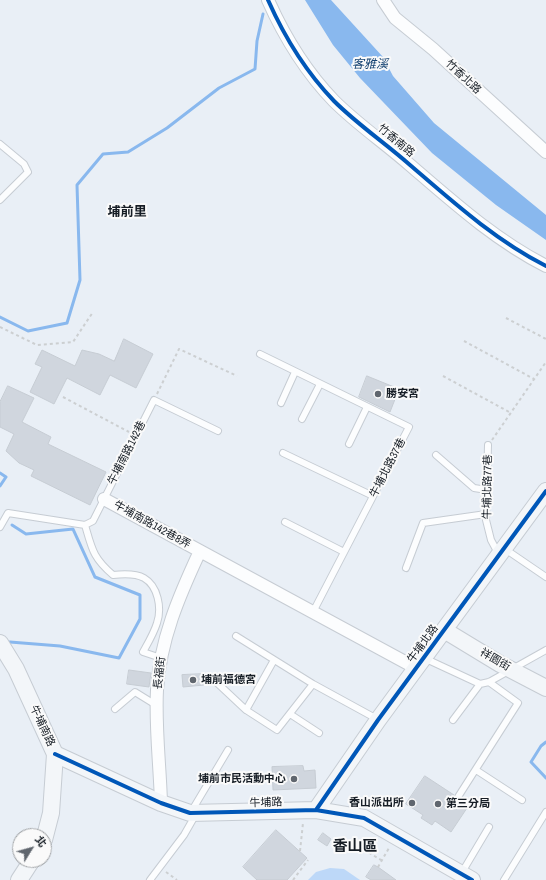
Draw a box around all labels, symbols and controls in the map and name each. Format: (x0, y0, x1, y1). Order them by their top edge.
street label: 竹香北路 (442, 57, 484, 97)
water label: 客雅溪 (352, 58, 388, 72)
street label: 竹香南路 (375, 122, 417, 160)
district label: 埔前里 (108, 205, 146, 221)
place label: 勝安宮 (386, 387, 419, 401)
marker: 勝安宮 (373, 389, 383, 399)
street label: 牛埔南路142巷 (105, 419, 149, 487)
street label: 牛埔北路37巷 (367, 436, 409, 500)
street label: 牛埔北路77巷 (481, 454, 495, 520)
street label: 牛埔南路142巷8弄 (111, 498, 193, 552)
street label: 牛埔北路 (405, 622, 441, 666)
street label: 祥園街 (477, 646, 513, 674)
street label: 長福街 (151, 656, 169, 690)
place label: 埔前福德宮 (201, 673, 256, 687)
marker: 埔前福德宮 (188, 675, 198, 685)
street label: 牛埔南路 (27, 703, 57, 749)
place label: 埔前市民活動中心 (198, 772, 286, 786)
marker: 埔前市民活動中心 (289, 774, 299, 784)
street label: 牛埔路 (249, 796, 283, 810)
place label: 香山派出所 (349, 796, 404, 810)
place label: 第三分局 (446, 797, 490, 811)
marker: 香山派出所 (407, 798, 417, 808)
marker: 第三分局 (433, 799, 443, 809)
north arrow (12, 828, 52, 868)
text: 北 (32, 833, 50, 850)
district label: 香山區 (333, 838, 377, 856)

